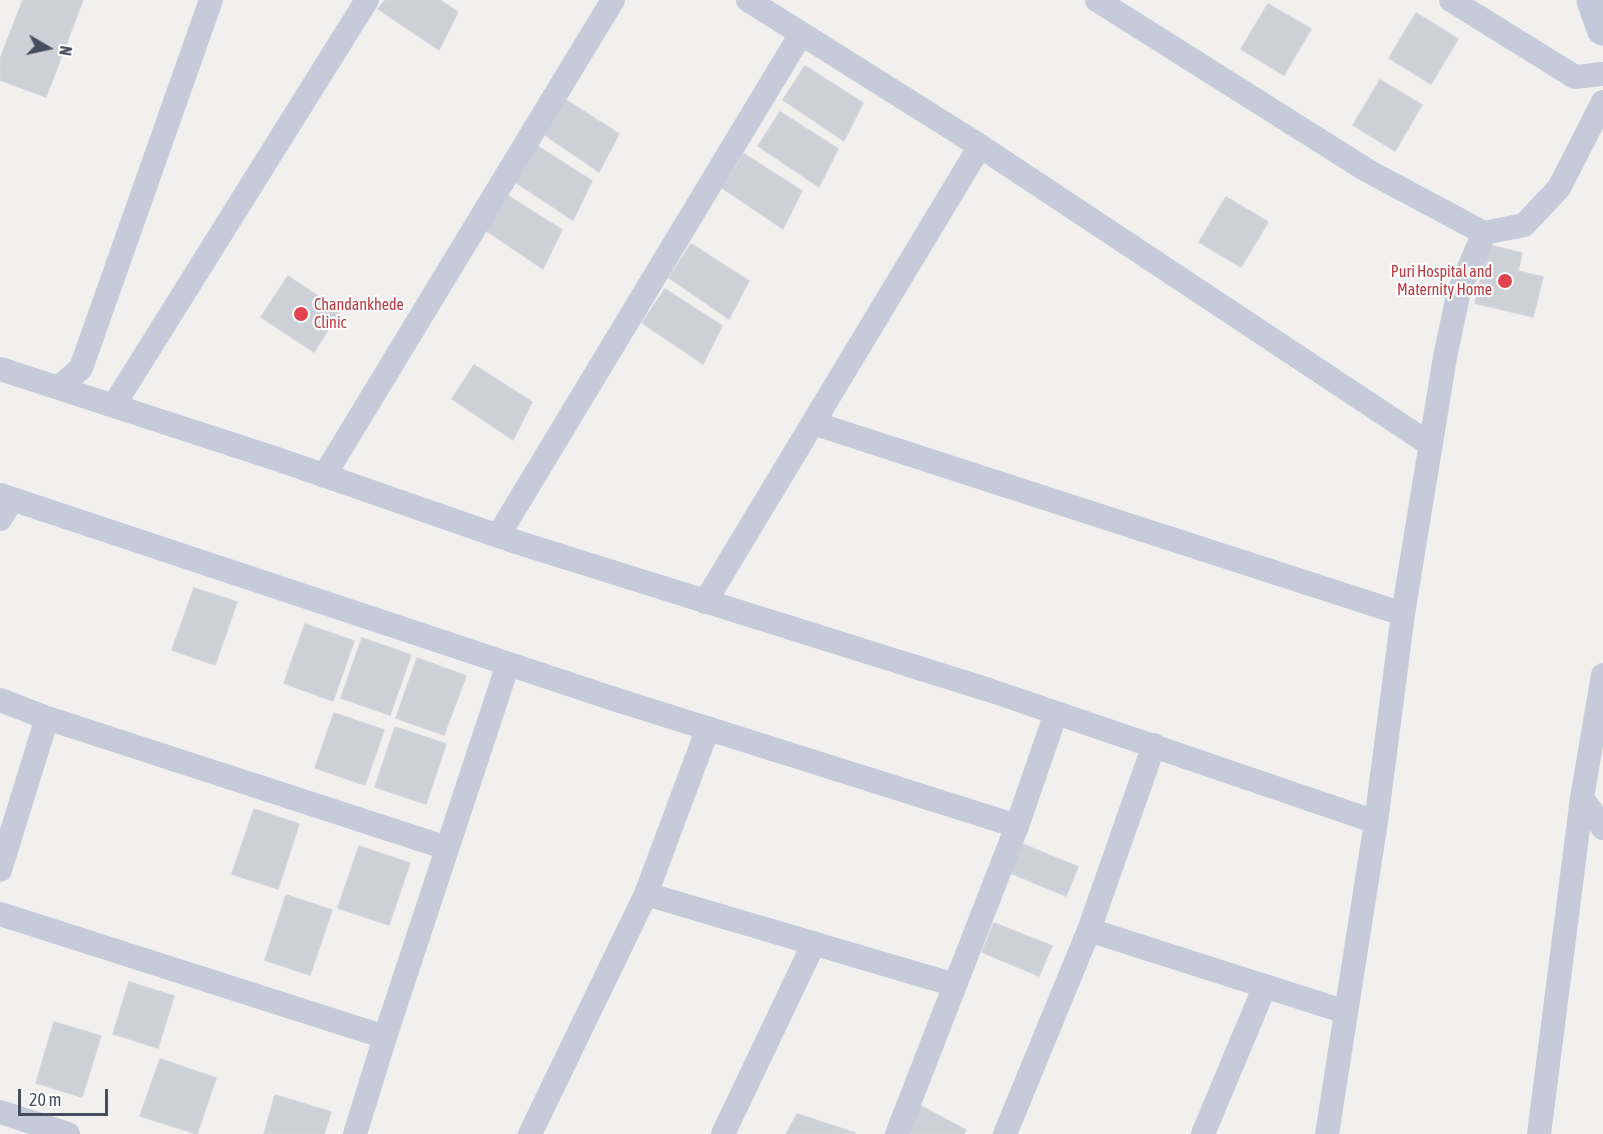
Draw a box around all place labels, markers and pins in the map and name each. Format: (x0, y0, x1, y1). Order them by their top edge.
place label: Puri Hospital and Maternity Home (1391, 262, 1492, 300)
marker: Puri Hospital and Maternity Home (1496, 272, 1514, 290)
place label: Chandankhede Clinic (314, 295, 404, 333)
marker: Chandankhede Clinic (292, 305, 310, 323)

